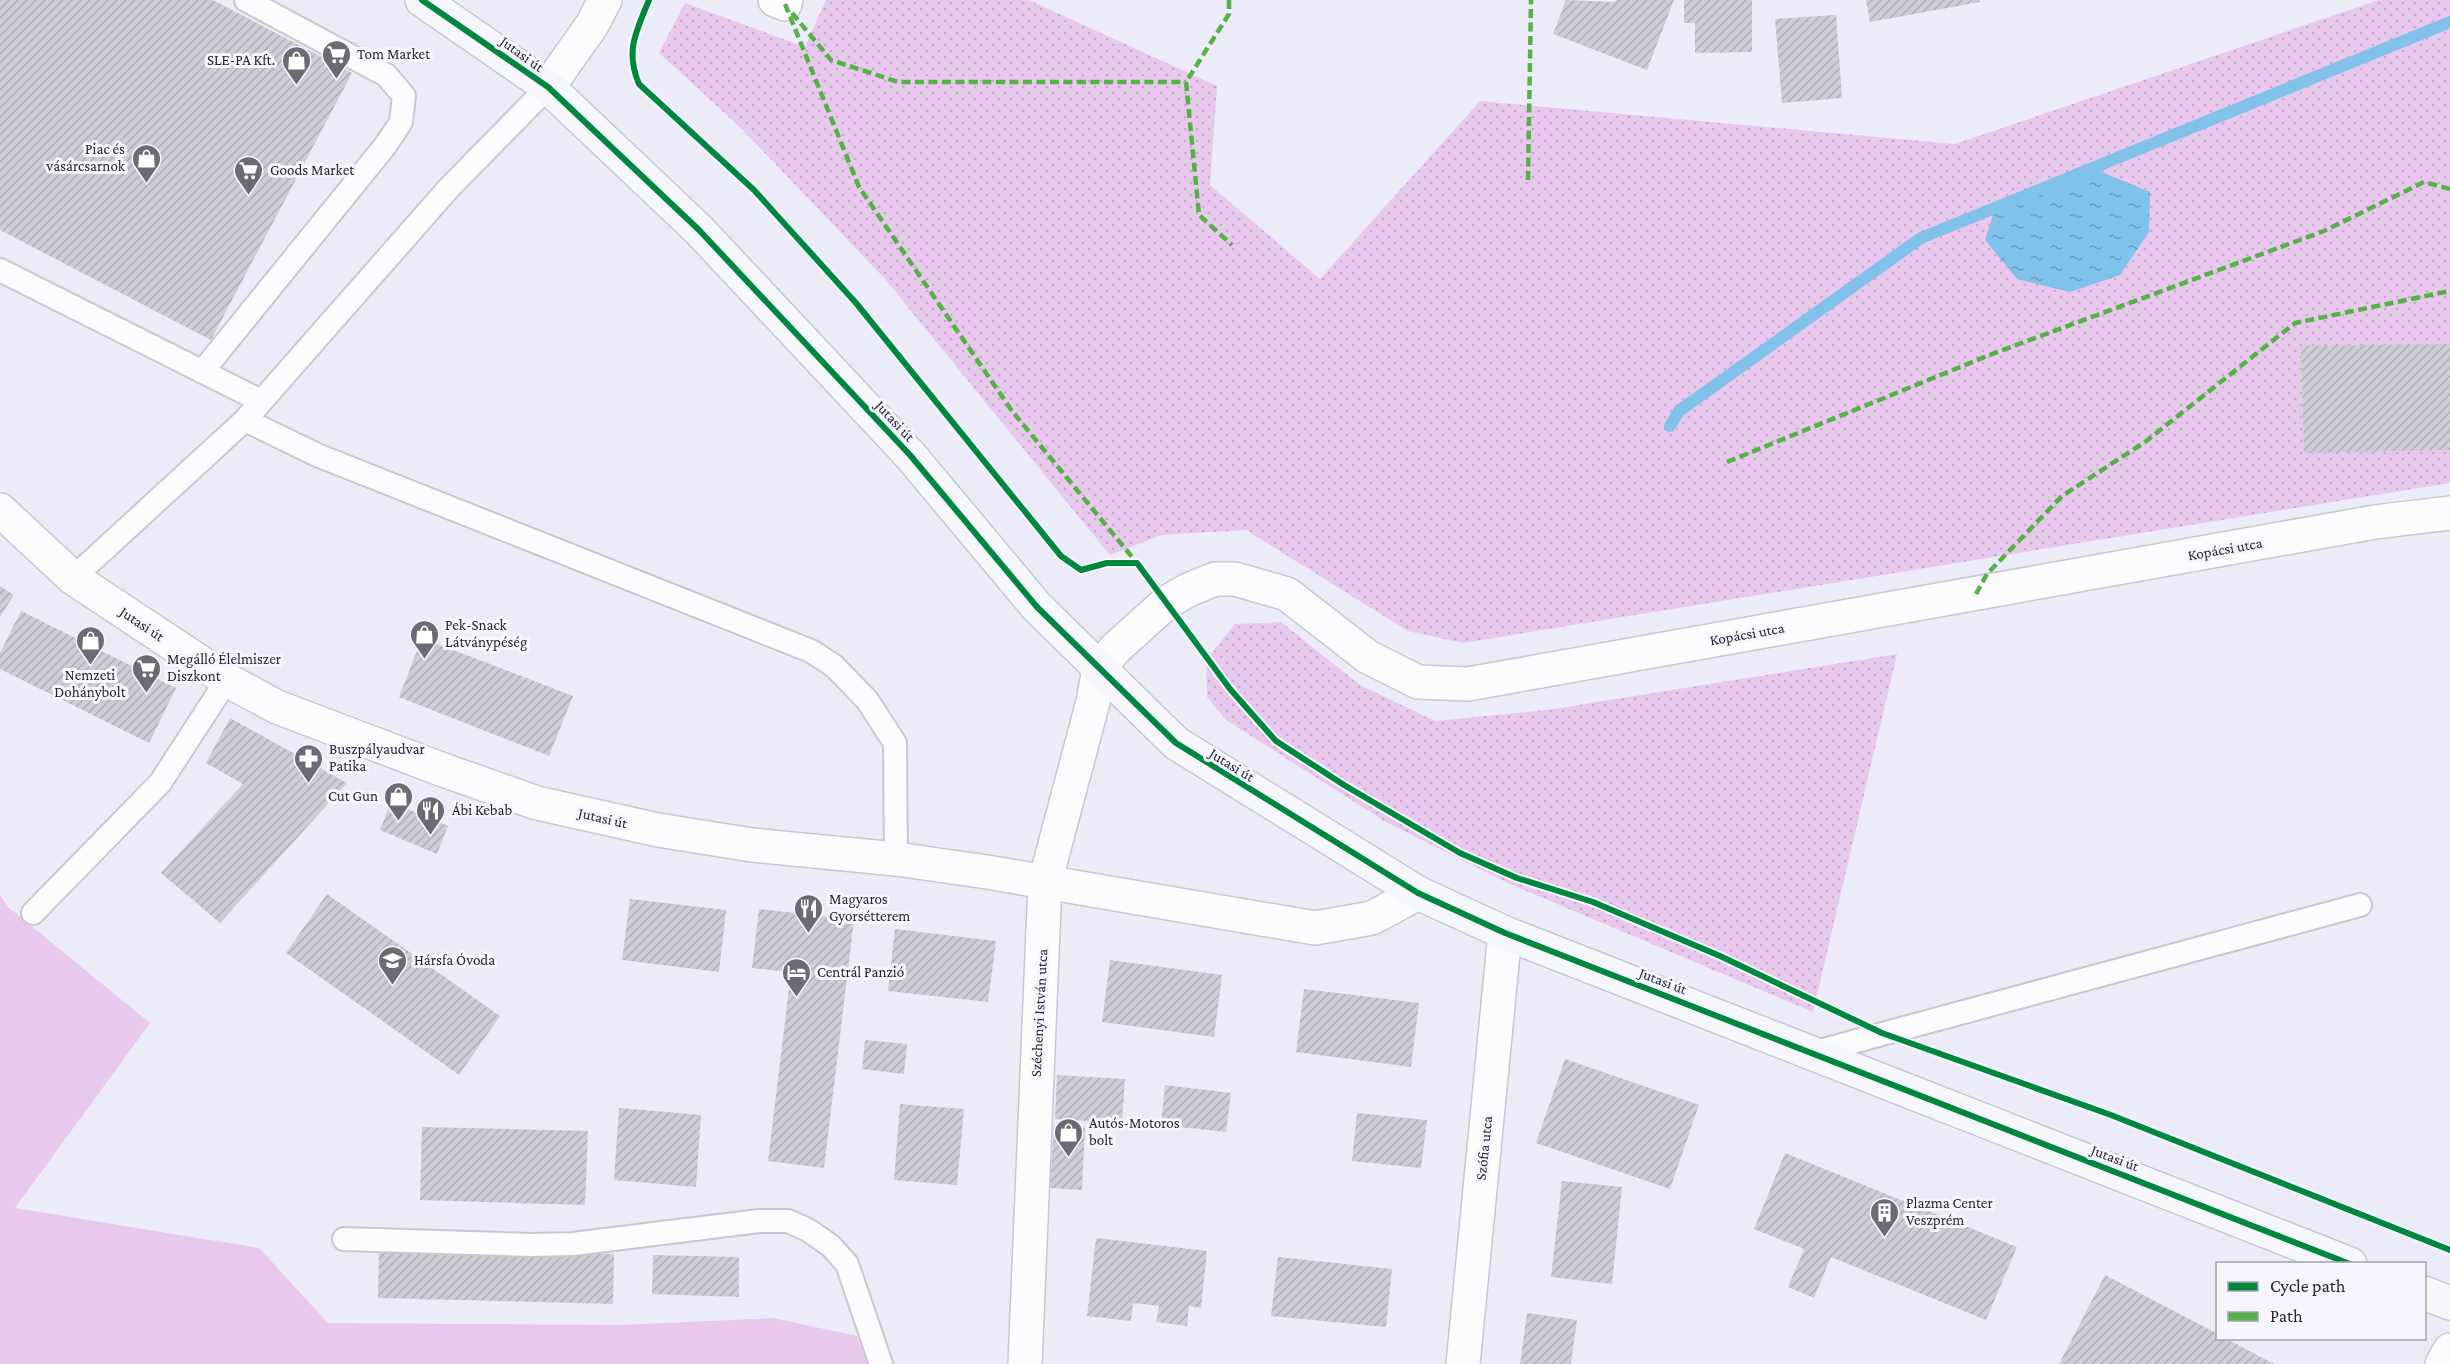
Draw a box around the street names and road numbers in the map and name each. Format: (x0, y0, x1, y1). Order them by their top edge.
street label: Jutasi út (495, 32, 548, 77)
street label: Jutasi út (870, 396, 919, 446)
street label: Kopácsi utca (2186, 535, 2264, 564)
street label: Jutasi út (115, 602, 168, 646)
street label: Kopácsi utca (1708, 620, 1786, 649)
street label: Jutasi út (1204, 744, 1258, 786)
street label: Jutasi út (575, 804, 630, 833)
street label: Széchenyi István utca (1028, 948, 1051, 1078)
street label: Jutasi út (1635, 964, 1690, 999)
street label: Szófia utca (1473, 1115, 1495, 1181)
street label: Jutasi út (2087, 1141, 2142, 1176)

